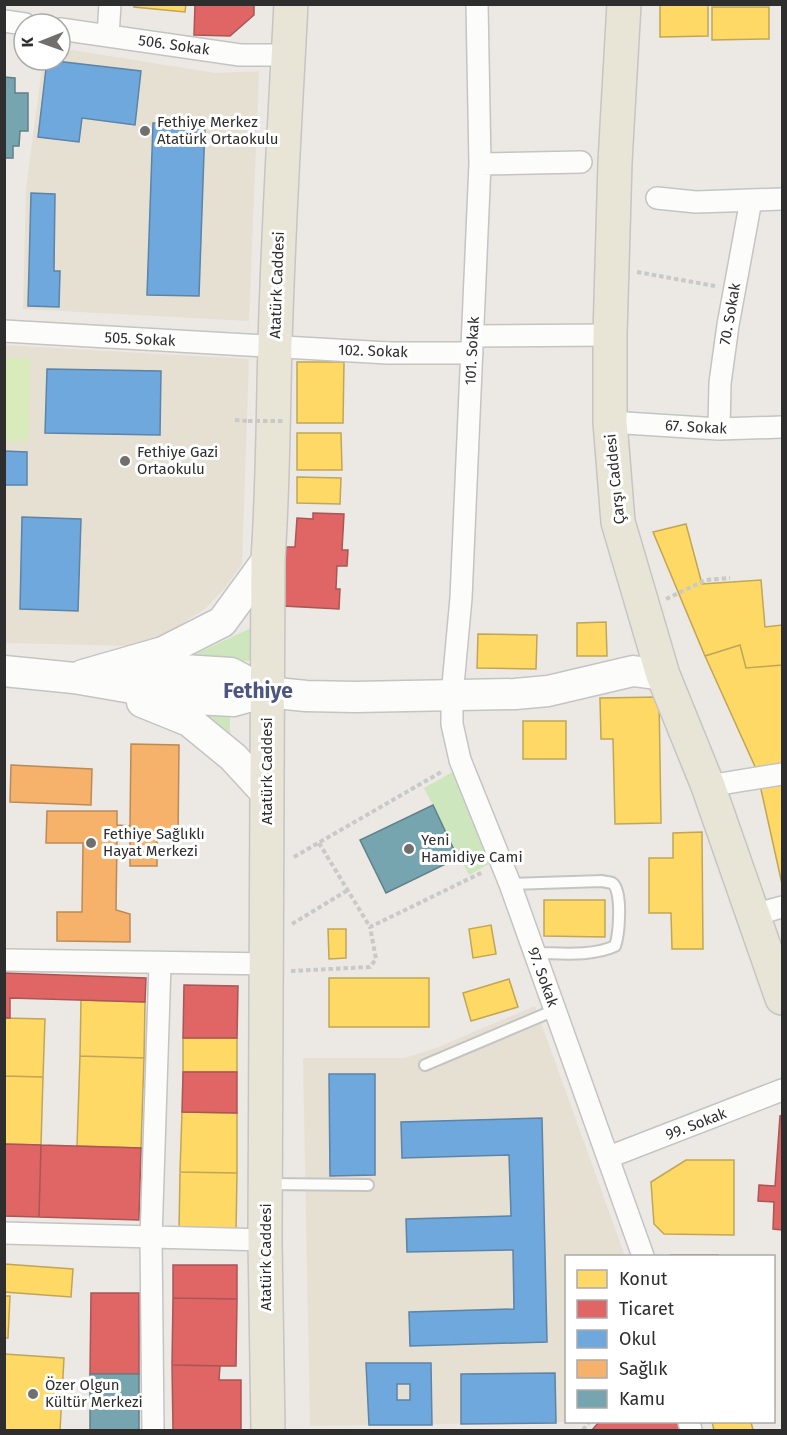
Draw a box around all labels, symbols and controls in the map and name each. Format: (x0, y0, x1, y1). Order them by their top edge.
north arrow (12, 12, 72, 72)
street label: 506. Sokak (137, 31, 211, 59)
text: K (18, 36, 37, 47)
place label: Fethiye Merkez Atatürk Ortaokulu (157, 113, 279, 148)
marker: Fethiye Merkez Atatürk Ortaokulu (138, 124, 152, 138)
street label: Atatürk Caddesi (266, 231, 288, 339)
street label: 70. Sokak (716, 281, 744, 346)
street label: 101. Sokak (461, 316, 483, 386)
street label: 505. Sokak (104, 328, 176, 350)
street label: 102. Sokak (338, 341, 409, 361)
street label: 67. Sokak (665, 416, 728, 438)
street label: Çarşı Caddesi (601, 433, 629, 525)
place label: Fethiye Gazi Ortaokulu (137, 443, 218, 478)
marker: Fethiye Gazi Ortaokulu (118, 454, 132, 468)
district label: Fethiye (223, 678, 293, 704)
street label: Atatürk Caddesi (258, 717, 276, 825)
place label: Fethiye Sağlıklı Hayat Merkezi (103, 825, 205, 860)
place label: Yeni Hamidiye Cami (421, 831, 523, 866)
marker: Fethiye Sağlıklı Hayat Merkezi (84, 836, 98, 850)
marker: Yeni Hamidiye Cami (402, 842, 416, 856)
street label: 97. Sokak (524, 945, 562, 1010)
street label: 99. Sokak (663, 1104, 729, 1144)
street label: Atatürk Caddesi (257, 1203, 275, 1311)
legend (565, 1255, 775, 1423)
text: Konut (619, 1268, 668, 1290)
text: Ticaret (619, 1298, 675, 1320)
text: Okul (619, 1328, 656, 1350)
text: Sağlık (619, 1358, 668, 1380)
place label: Özer Olgun Kültür Merkezi (45, 1376, 143, 1411)
marker: Özer Olgun Kültür Merkezi (26, 1387, 40, 1401)
text: Kamu (619, 1388, 665, 1410)

